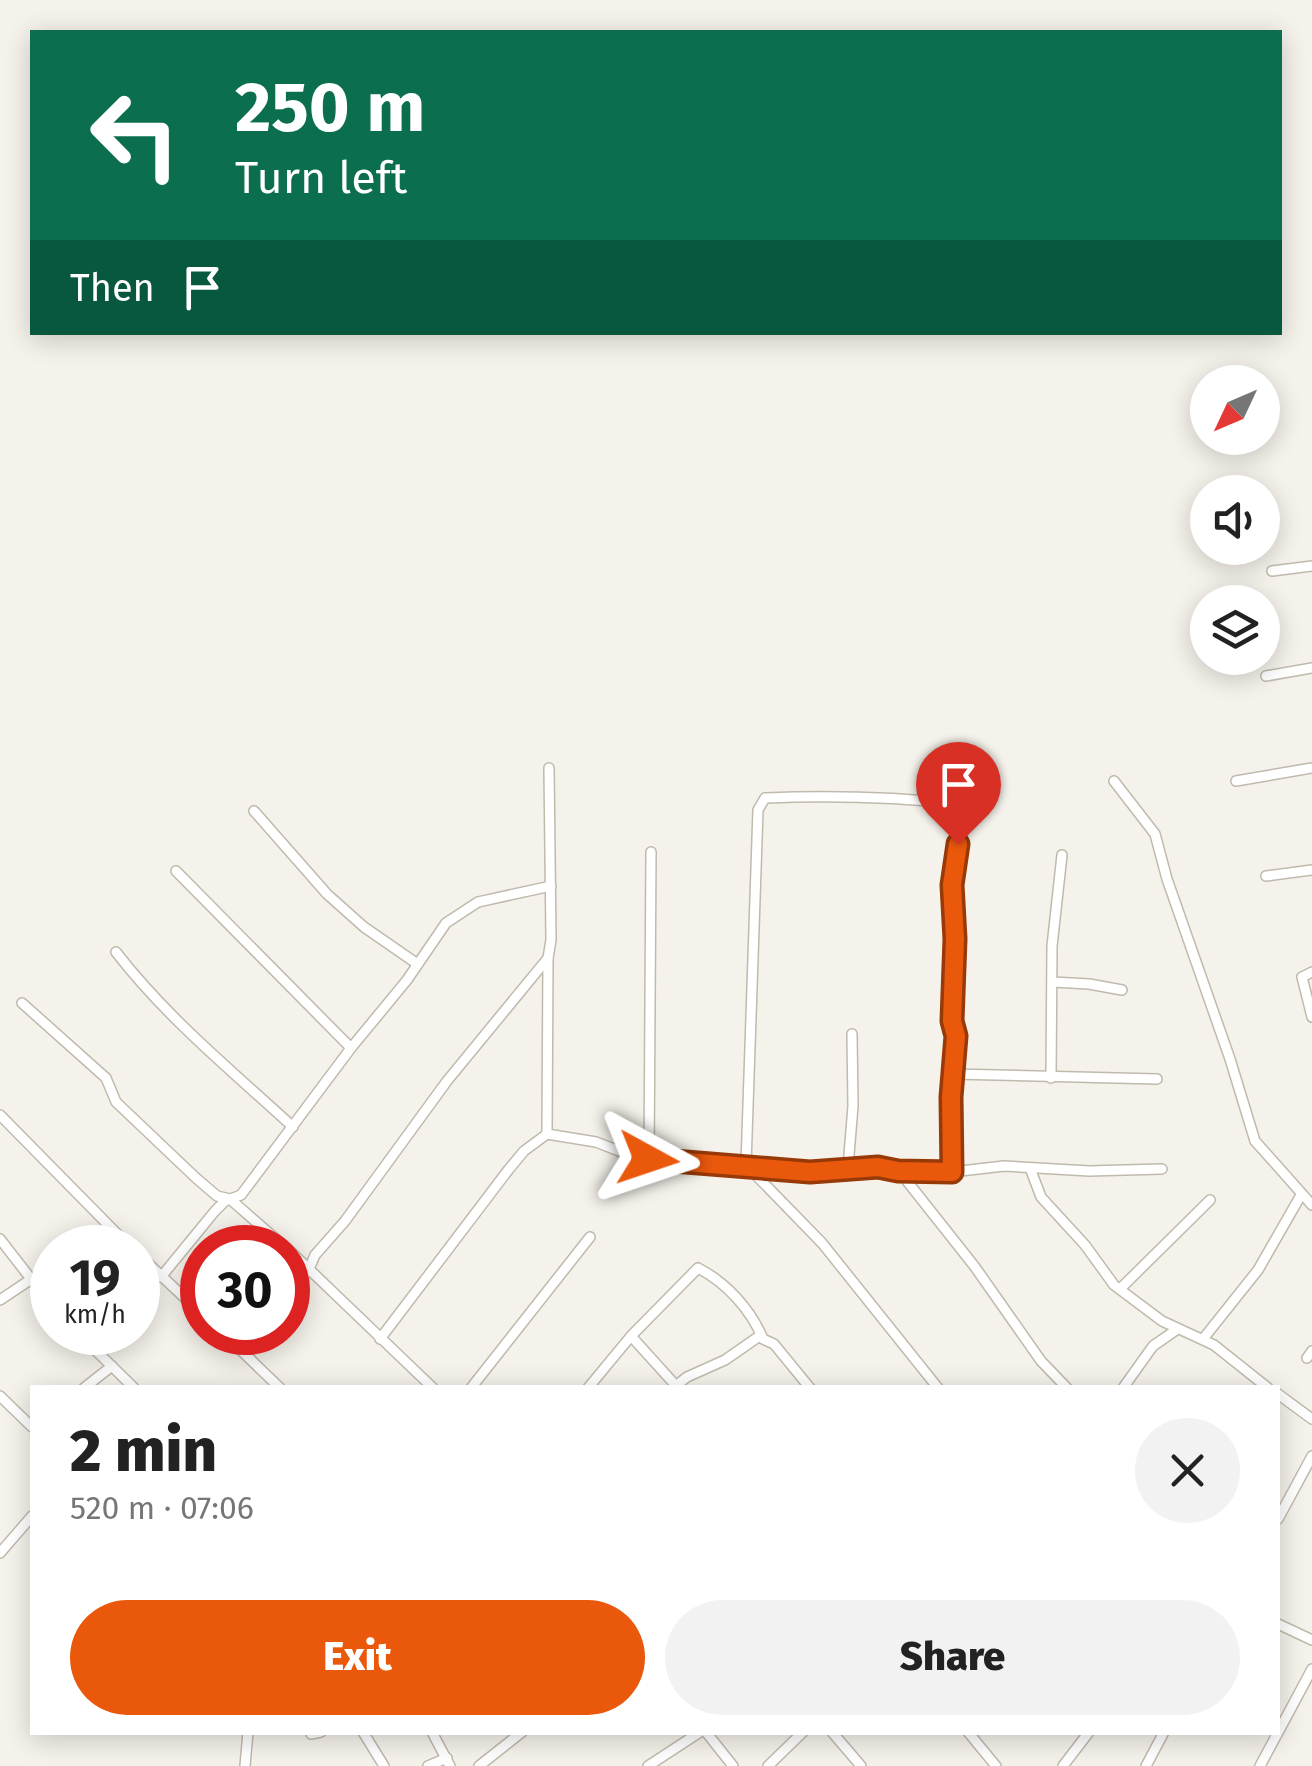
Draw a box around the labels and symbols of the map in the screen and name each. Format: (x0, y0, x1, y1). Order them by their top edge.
north arrow (1190, 365, 1280, 455)
pin (916, 742, 1001, 845)
position arrow (596, 1107, 700, 1211)
speed limit sign: 30 (180, 1225, 310, 1355)

